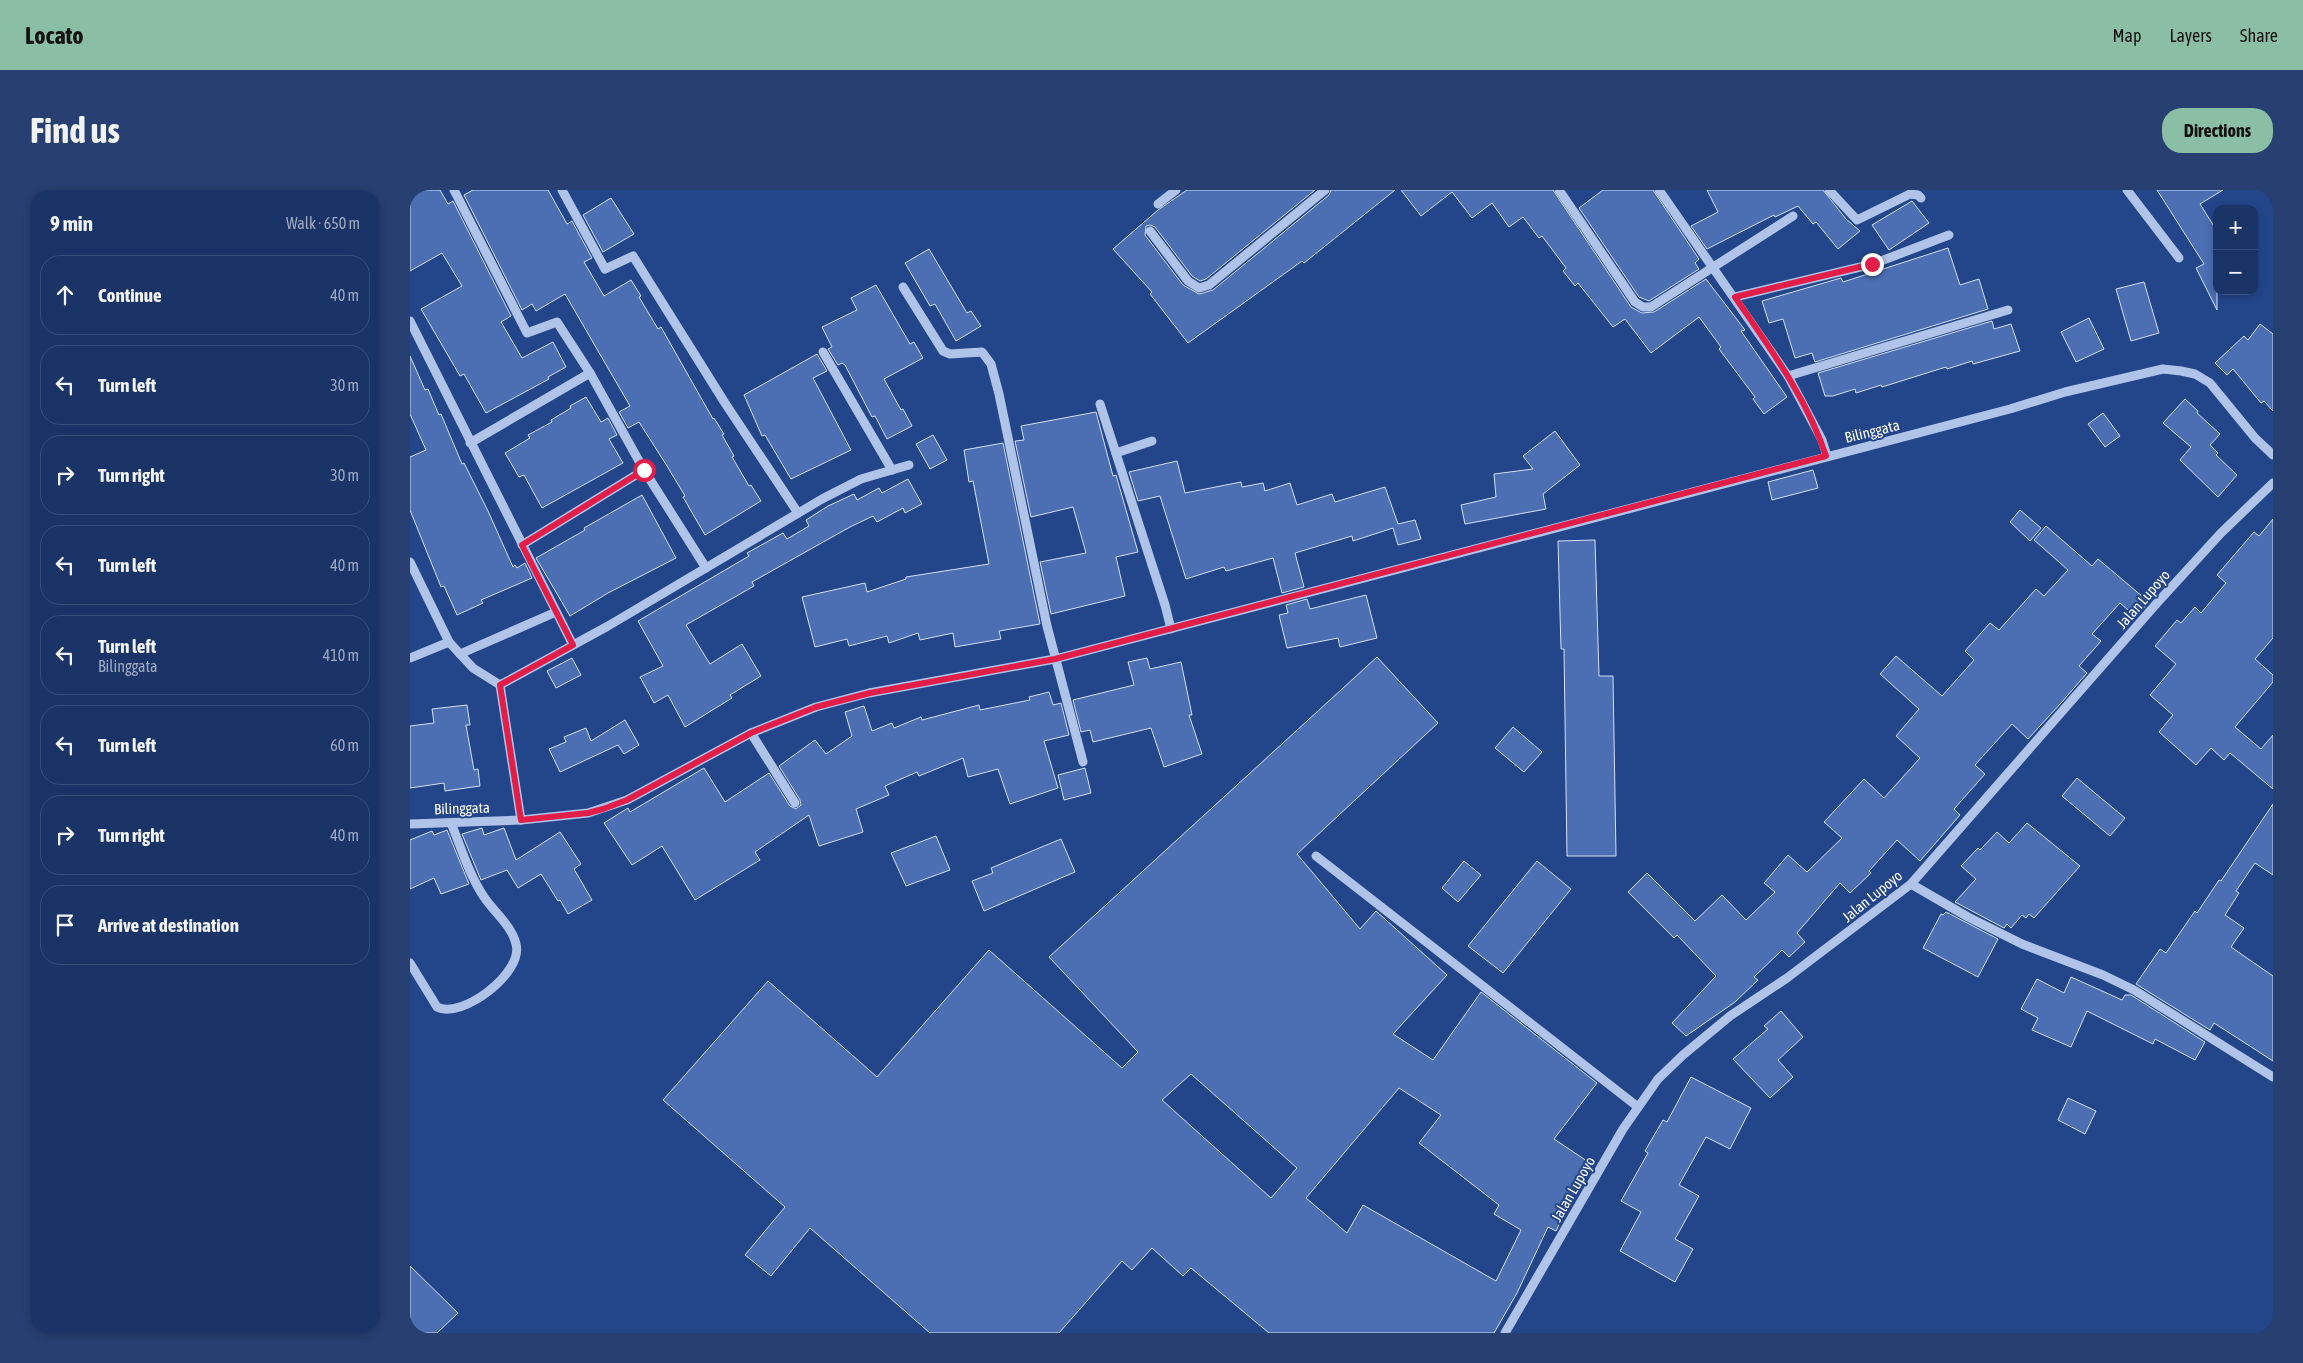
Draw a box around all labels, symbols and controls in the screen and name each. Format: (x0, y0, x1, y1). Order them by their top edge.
text: Locato (25, 22, 84, 49)
text: Map (2112, 25, 2141, 46)
text: Layers (2169, 25, 2212, 46)
text: Share (2240, 25, 2278, 46)
button: Directions (2162, 108, 2273, 153)
text: Find us (30, 110, 120, 150)
map controls (2213, 205, 2258, 295)
button: + (2213, 205, 2258, 250)
text: 9 min (50, 211, 93, 235)
text: Walk · 650 m (286, 214, 360, 232)
button: − (2213, 250, 2258, 295)
route end (1861, 253, 1884, 276)
icon: ahead (51, 281, 79, 309)
text: Continue (98, 284, 162, 306)
text: 40 m (330, 286, 359, 304)
icon: left (51, 371, 79, 399)
text: Turn left (98, 374, 156, 396)
text: 30 m (330, 376, 359, 394)
street label: Bilinggata (1843, 416, 1901, 446)
route start (633, 459, 656, 482)
icon: right (51, 461, 79, 489)
text: Turn right (98, 464, 165, 486)
text: 30 m (330, 466, 359, 484)
icon: left (51, 551, 79, 579)
text: Turn left (98, 554, 156, 576)
text: 40 m (330, 556, 359, 574)
street label: Jalan Lupoyo (2113, 566, 2173, 632)
text: Turn left (98, 635, 156, 657)
icon: left (51, 641, 79, 669)
text: 410 m (323, 646, 359, 664)
text: Bilinggata (98, 657, 158, 675)
icon: left (51, 731, 79, 759)
text: Turn left (98, 734, 156, 756)
text: 60 m (330, 736, 359, 754)
street label: Bilinggata (434, 799, 490, 817)
icon: right (51, 821, 79, 849)
text: Turn right (98, 824, 165, 846)
text: 40 m (330, 826, 359, 844)
street label: Jalan Lupoyo (1839, 867, 1905, 925)
icon: arrive (51, 911, 79, 939)
text: Arrive at destination (98, 914, 239, 936)
street label: Jalan Lupoyo (1548, 1153, 1598, 1225)

